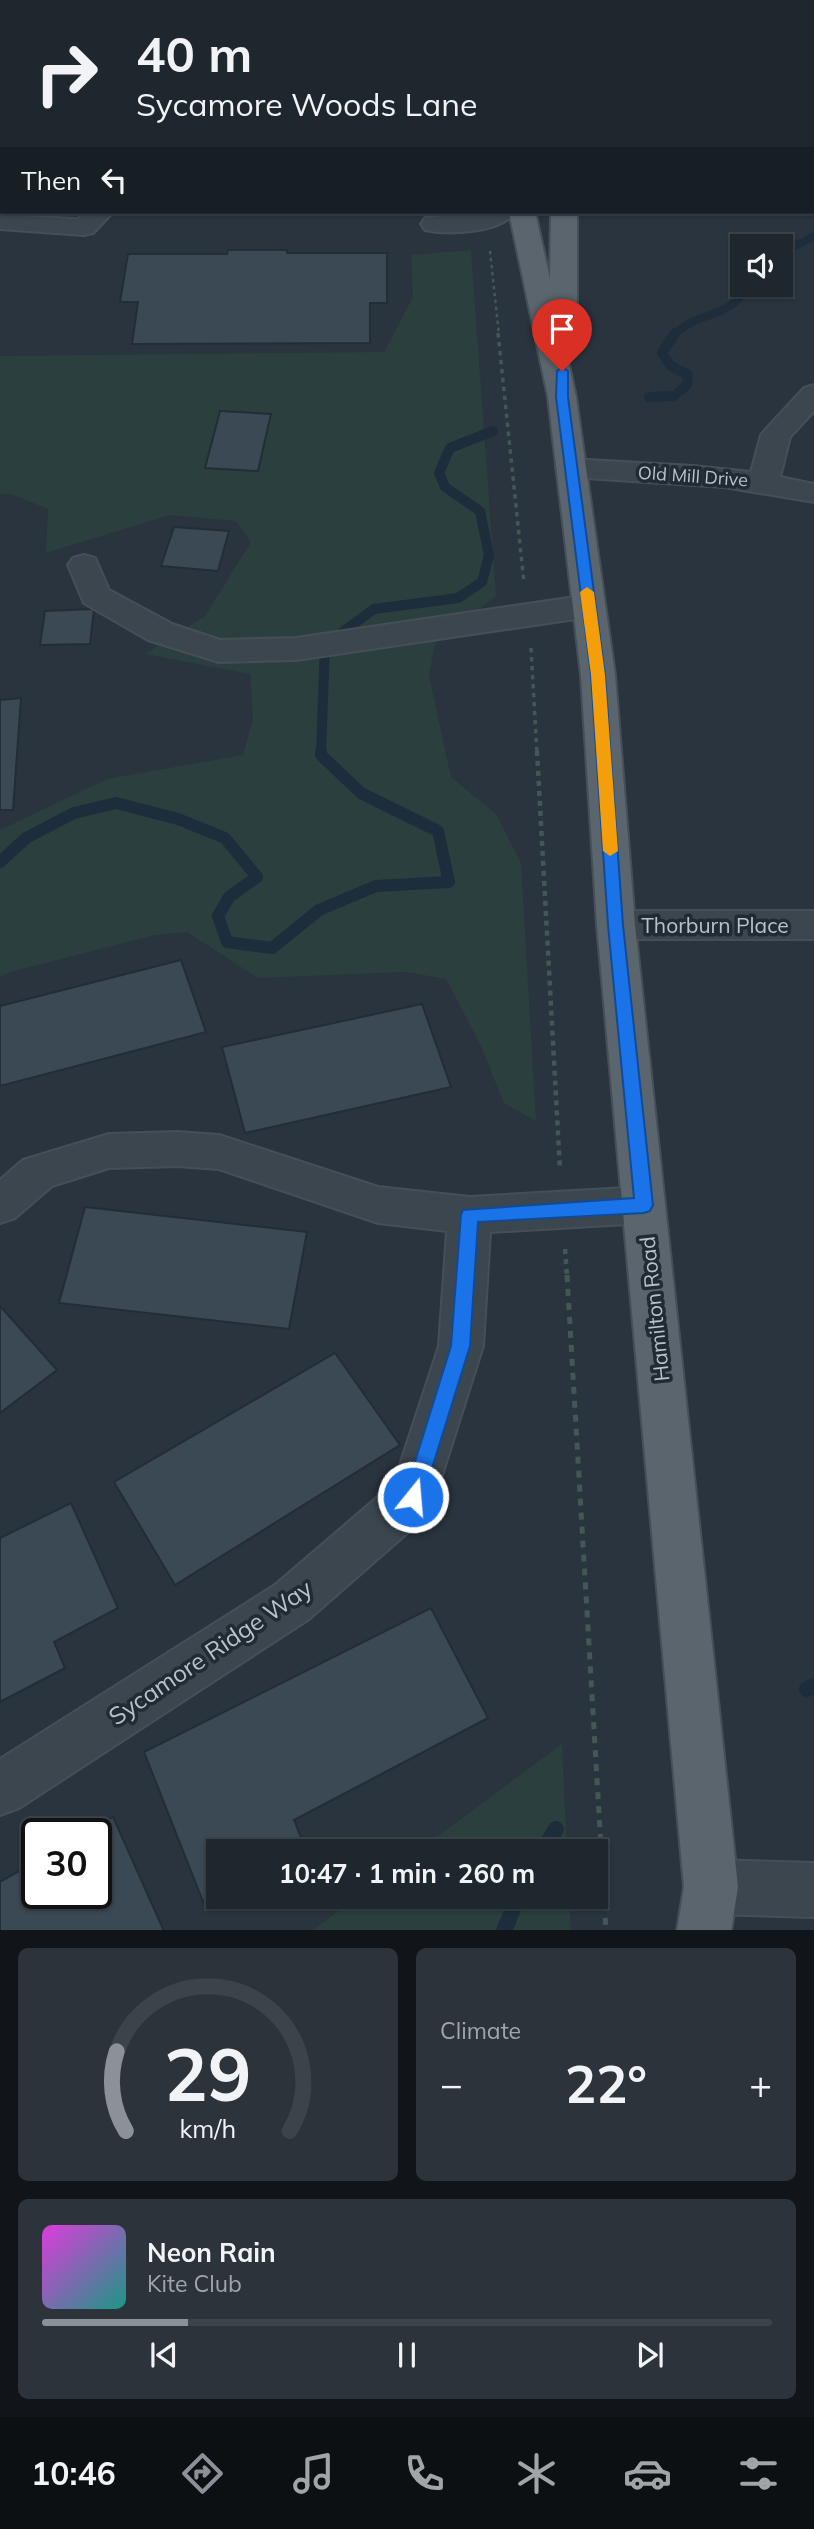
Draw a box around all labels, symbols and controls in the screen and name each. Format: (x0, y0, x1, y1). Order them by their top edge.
text: 40 m (136, 23, 252, 84)
icon: right (21, 28, 112, 119)
text: Sycamore Woods Lane (136, 84, 477, 124)
icon: left (95, 161, 133, 199)
text: Then (21, 164, 81, 197)
map controls (730, 234, 793, 297)
button: sound (730, 234, 793, 297)
pin (532, 299, 592, 371)
icon: arrive (543, 310, 581, 348)
street label: Old Mill Drive (637, 461, 749, 491)
street label: Thorburn Place (641, 912, 789, 938)
street label: Hamilton Road (633, 1235, 675, 1383)
position arrow (376, 1460, 450, 1534)
street label: Sycamore Ridge Way (103, 1573, 318, 1731)
speed limit sign: 30 (21, 1818, 112, 1909)
text: 10:47 · 1 min · 260 m (279, 1857, 535, 1890)
text: Climate (440, 2016, 521, 2045)
text: 29 (164, 2028, 252, 2119)
text: 22° (565, 2051, 647, 2116)
text: − (440, 2060, 463, 2108)
text: + (749, 2060, 772, 2108)
text: km/h (180, 2112, 236, 2143)
text: Neon Rain (147, 2236, 276, 2269)
text: Kite Club (147, 2269, 242, 2298)
icon: previous (145, 2336, 183, 2374)
icon: pause (388, 2336, 426, 2374)
icon: next (631, 2336, 669, 2374)
icon: directions (178, 2449, 227, 2498)
icon: music (289, 2449, 338, 2498)
icon: phone (400, 2449, 449, 2498)
icon: climate (512, 2449, 561, 2498)
icon: car (623, 2449, 672, 2498)
icon: filters (734, 2449, 783, 2498)
text: 10:46 (31, 2453, 116, 2493)

